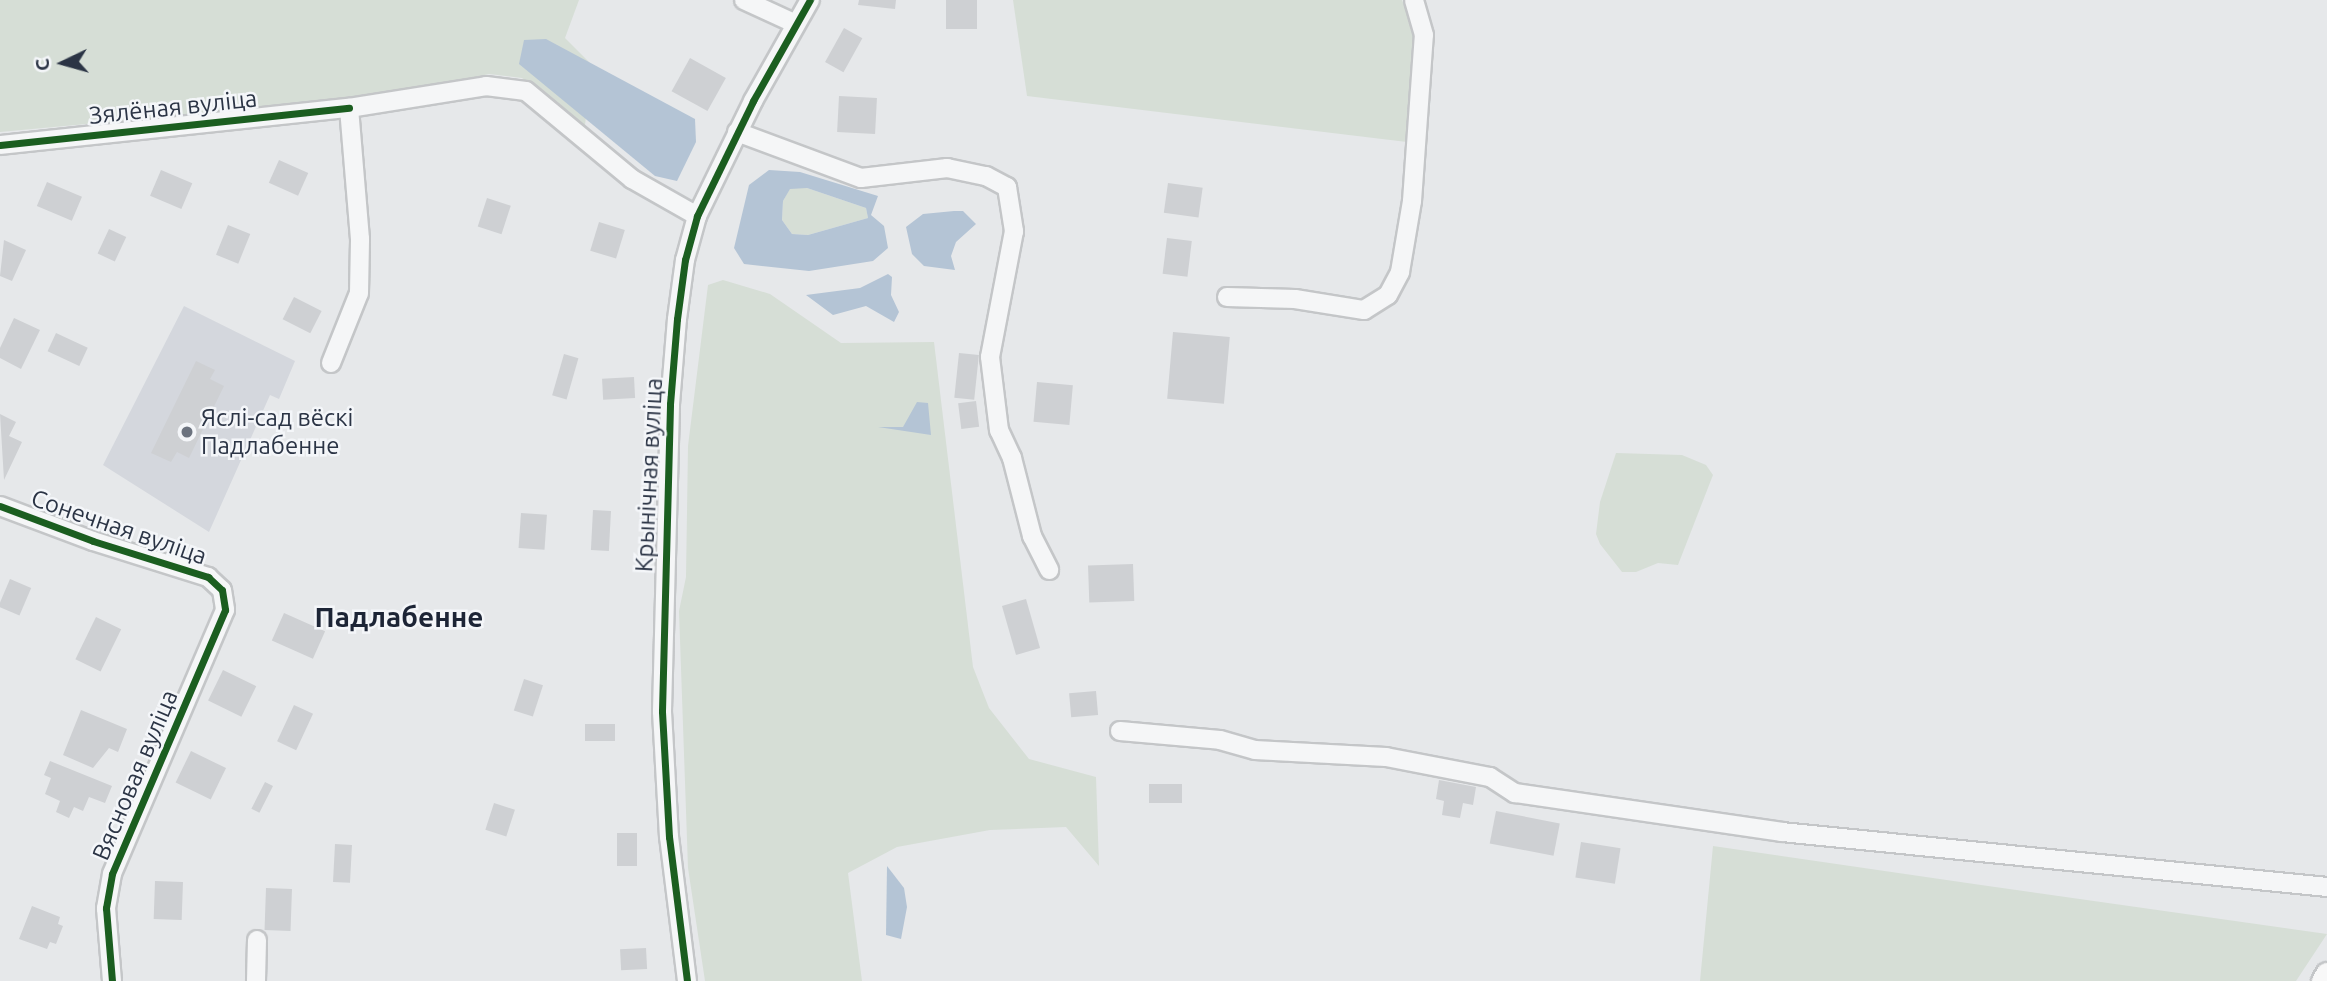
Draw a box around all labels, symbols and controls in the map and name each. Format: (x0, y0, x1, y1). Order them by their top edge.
north arrow (28, 28, 98, 98)
text: С (31, 58, 54, 72)
street label: Зялёная вуліца (87, 84, 259, 130)
street label: Крынічная вуліца (630, 377, 668, 573)
place label: Яслі-сад вёскі Падлабенне (201, 404, 353, 460)
marker: Яслі-сад вёскі Падлабенне (179, 424, 195, 440)
street label: Сонечная вуліца (27, 483, 211, 571)
district label: Падлабенне (315, 600, 483, 634)
street label: Вясновая вуліца (86, 686, 184, 864)

